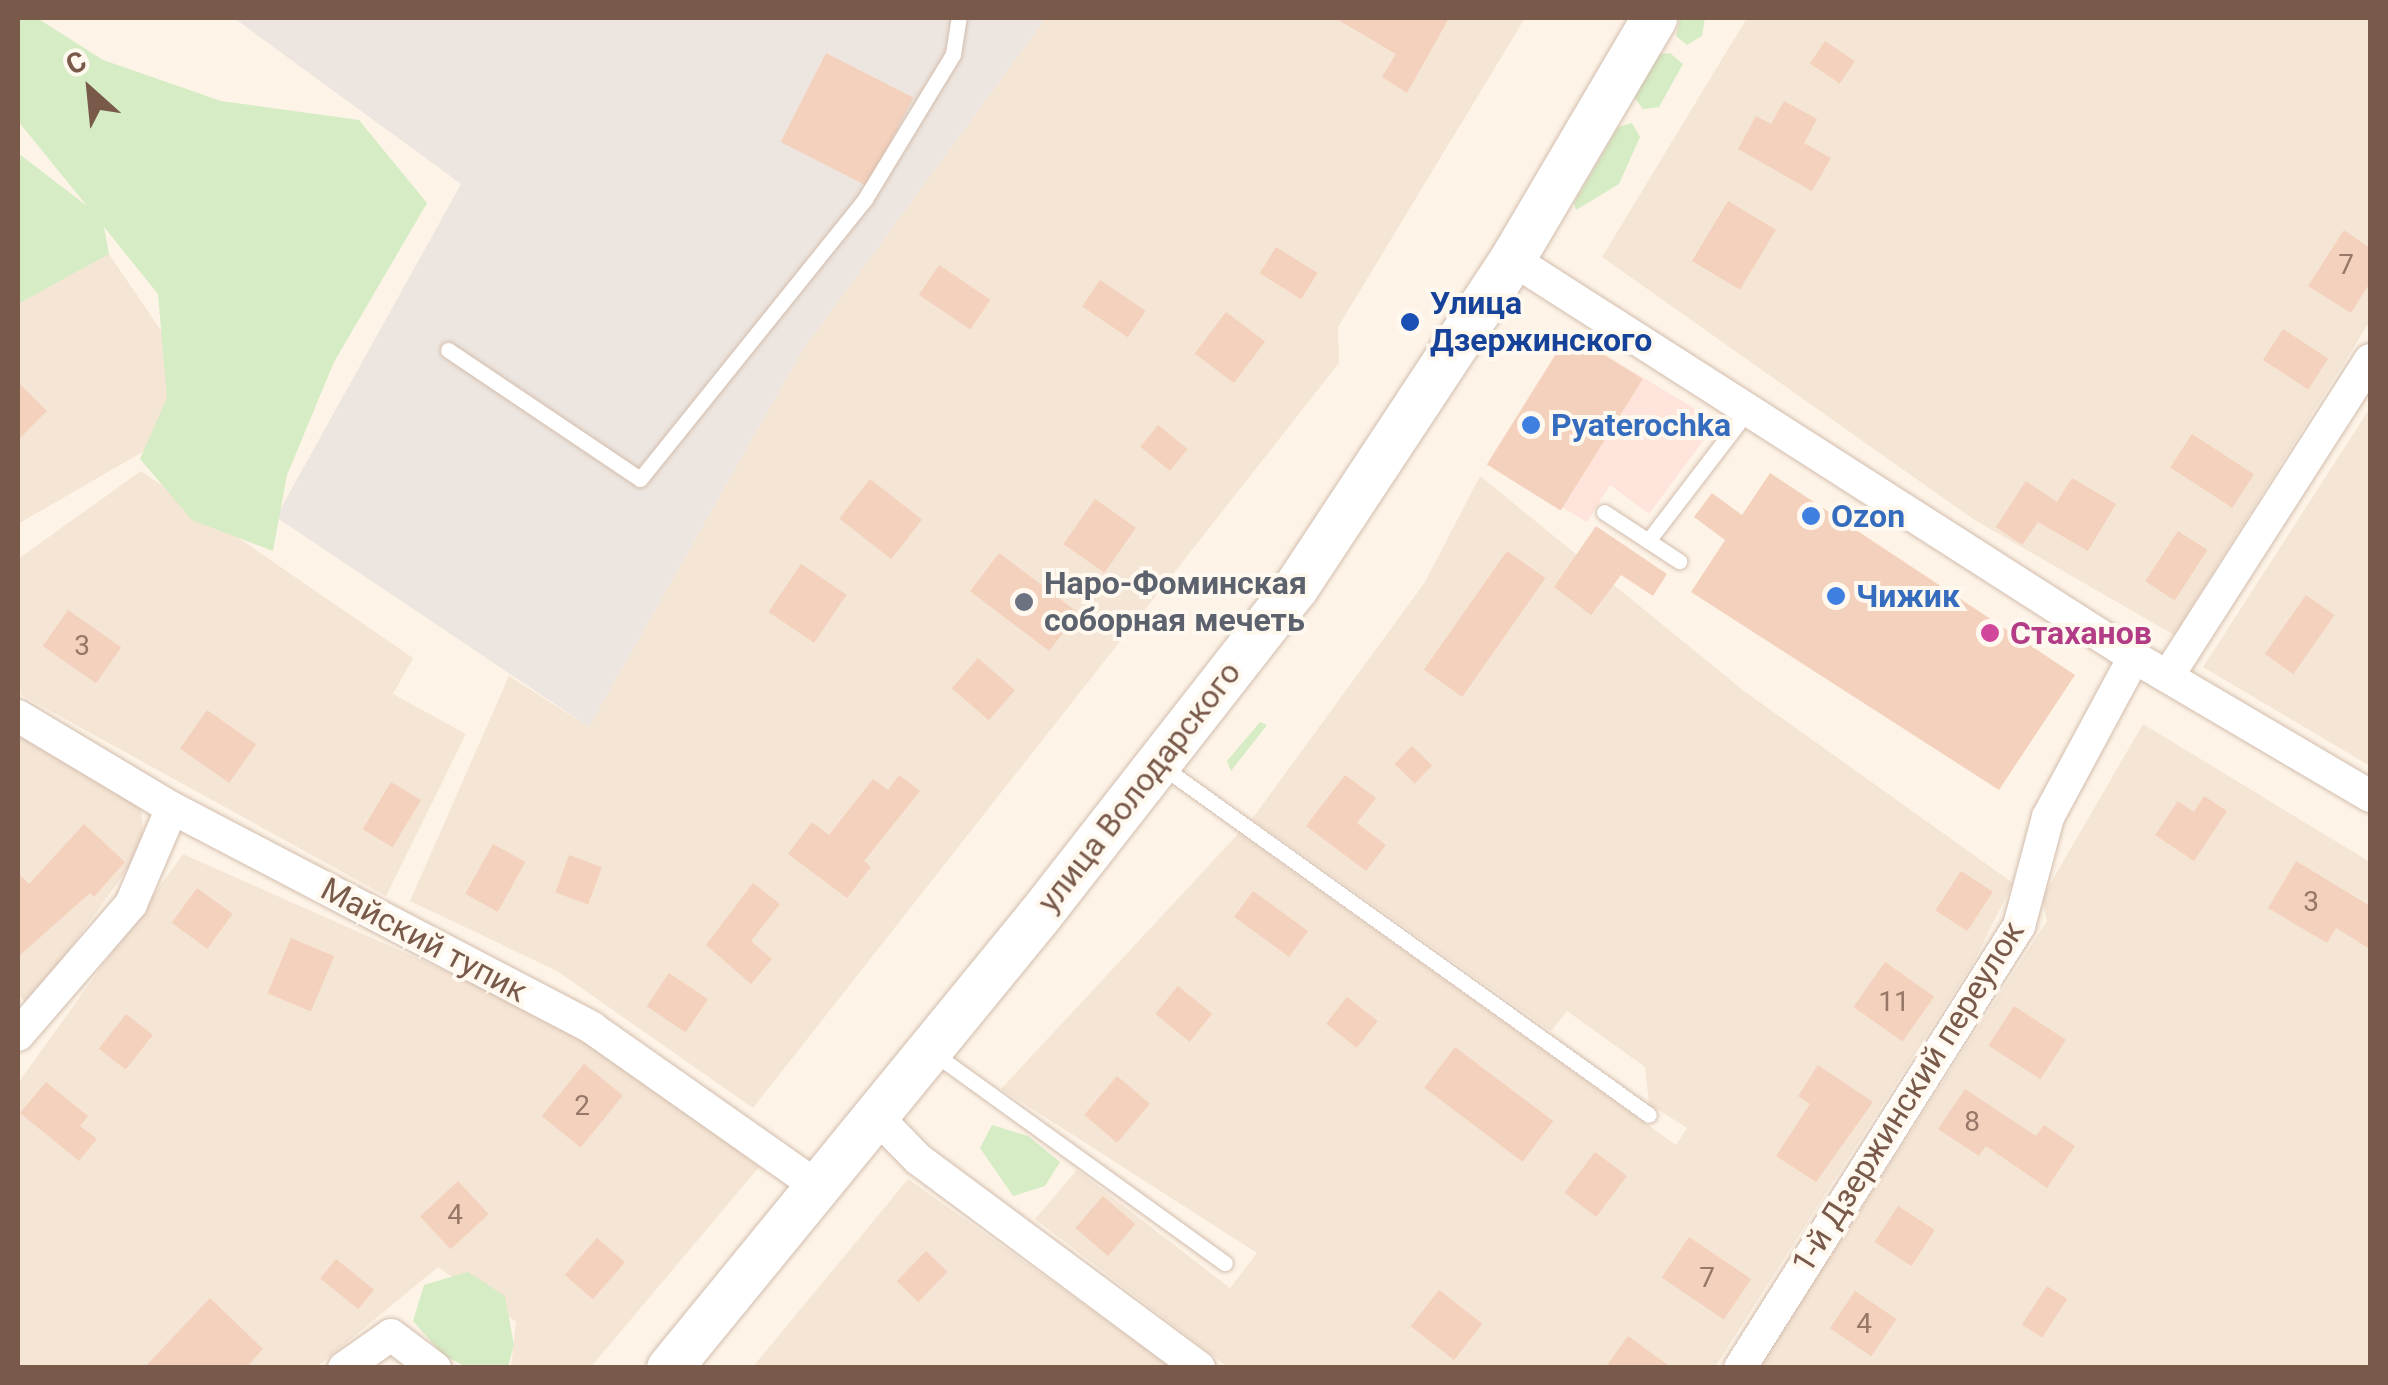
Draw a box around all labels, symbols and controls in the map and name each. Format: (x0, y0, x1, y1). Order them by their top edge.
north arrow (40, 40, 140, 140)
text: С (60, 44, 92, 82)
house number: 7 (2338, 248, 2354, 282)
place label: Улица Дзержинского (1430, 285, 1652, 360)
marker: Улица Дзержинского (1399, 311, 1421, 333)
place label: Pyaterochka (1551, 406, 1731, 444)
marker: Pyaterochka (1520, 414, 1542, 436)
place label: Ozon (1831, 497, 1905, 535)
marker: Ozon (1800, 505, 1822, 527)
place label: Наро-Фоминская соборная мечеть (1044, 565, 1307, 640)
place label: Чижик (1856, 577, 1960, 615)
marker: Чижик (1825, 585, 1847, 607)
marker: Наро-Фоминская соборная мечеть (1013, 591, 1035, 613)
place label: Стаханов (2010, 614, 2152, 652)
marker: Стаханов (1979, 622, 2001, 644)
house number: 3 (74, 629, 90, 663)
street label: улица Володарского (1029, 654, 1249, 920)
street label: Майский тупик (314, 870, 534, 1010)
house number: 3 (2303, 885, 2319, 919)
street label: 1-й Дзержинский переулок (1784, 914, 2032, 1280)
house number: 11 (1878, 985, 1910, 1019)
house number: 2 (574, 1089, 590, 1123)
house number: 8 (1964, 1105, 1980, 1139)
house number: 4 (447, 1198, 463, 1232)
house number: 7 (1699, 1261, 1715, 1295)
house number: 4 (1856, 1307, 1872, 1341)

